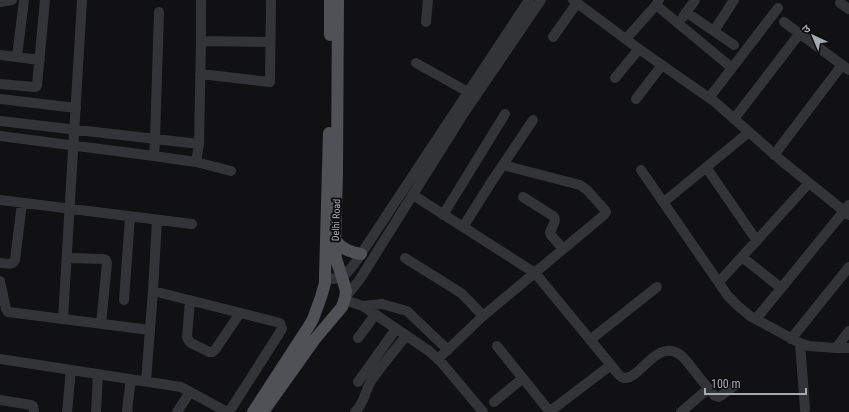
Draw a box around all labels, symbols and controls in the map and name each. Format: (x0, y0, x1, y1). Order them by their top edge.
north arrow (793, 16, 833, 56)
text: उ (800, 22, 814, 36)
street label: Delhi Road (330, 199, 342, 241)
scale bar (705, 370, 806, 396)
text: 100 m (711, 377, 741, 391)

